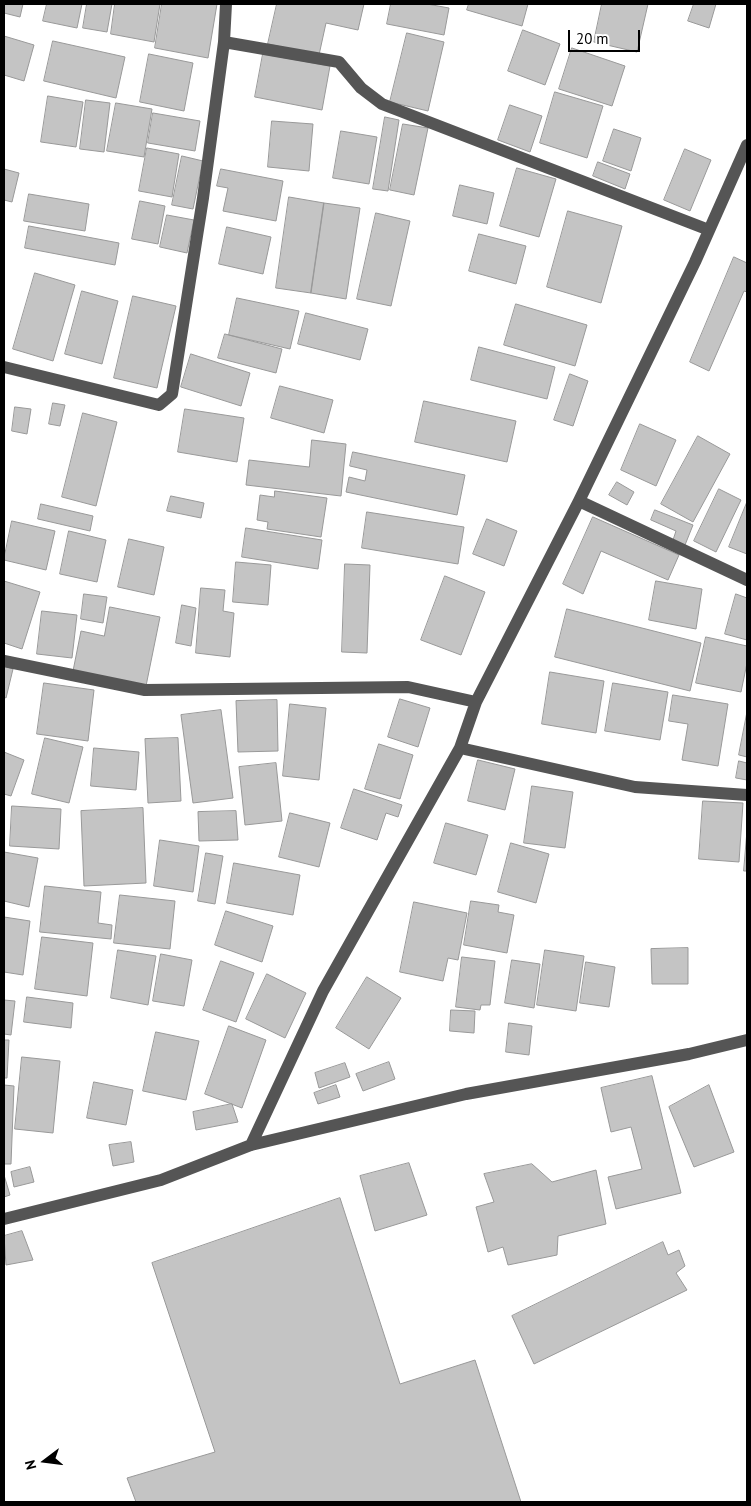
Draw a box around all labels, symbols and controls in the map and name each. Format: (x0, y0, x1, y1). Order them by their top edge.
scale bar (571, 20, 644, 52)
text: 20 m (576, 29, 609, 48)
north arrow (20, 1436, 70, 1486)
text: N (21, 1458, 40, 1472)

